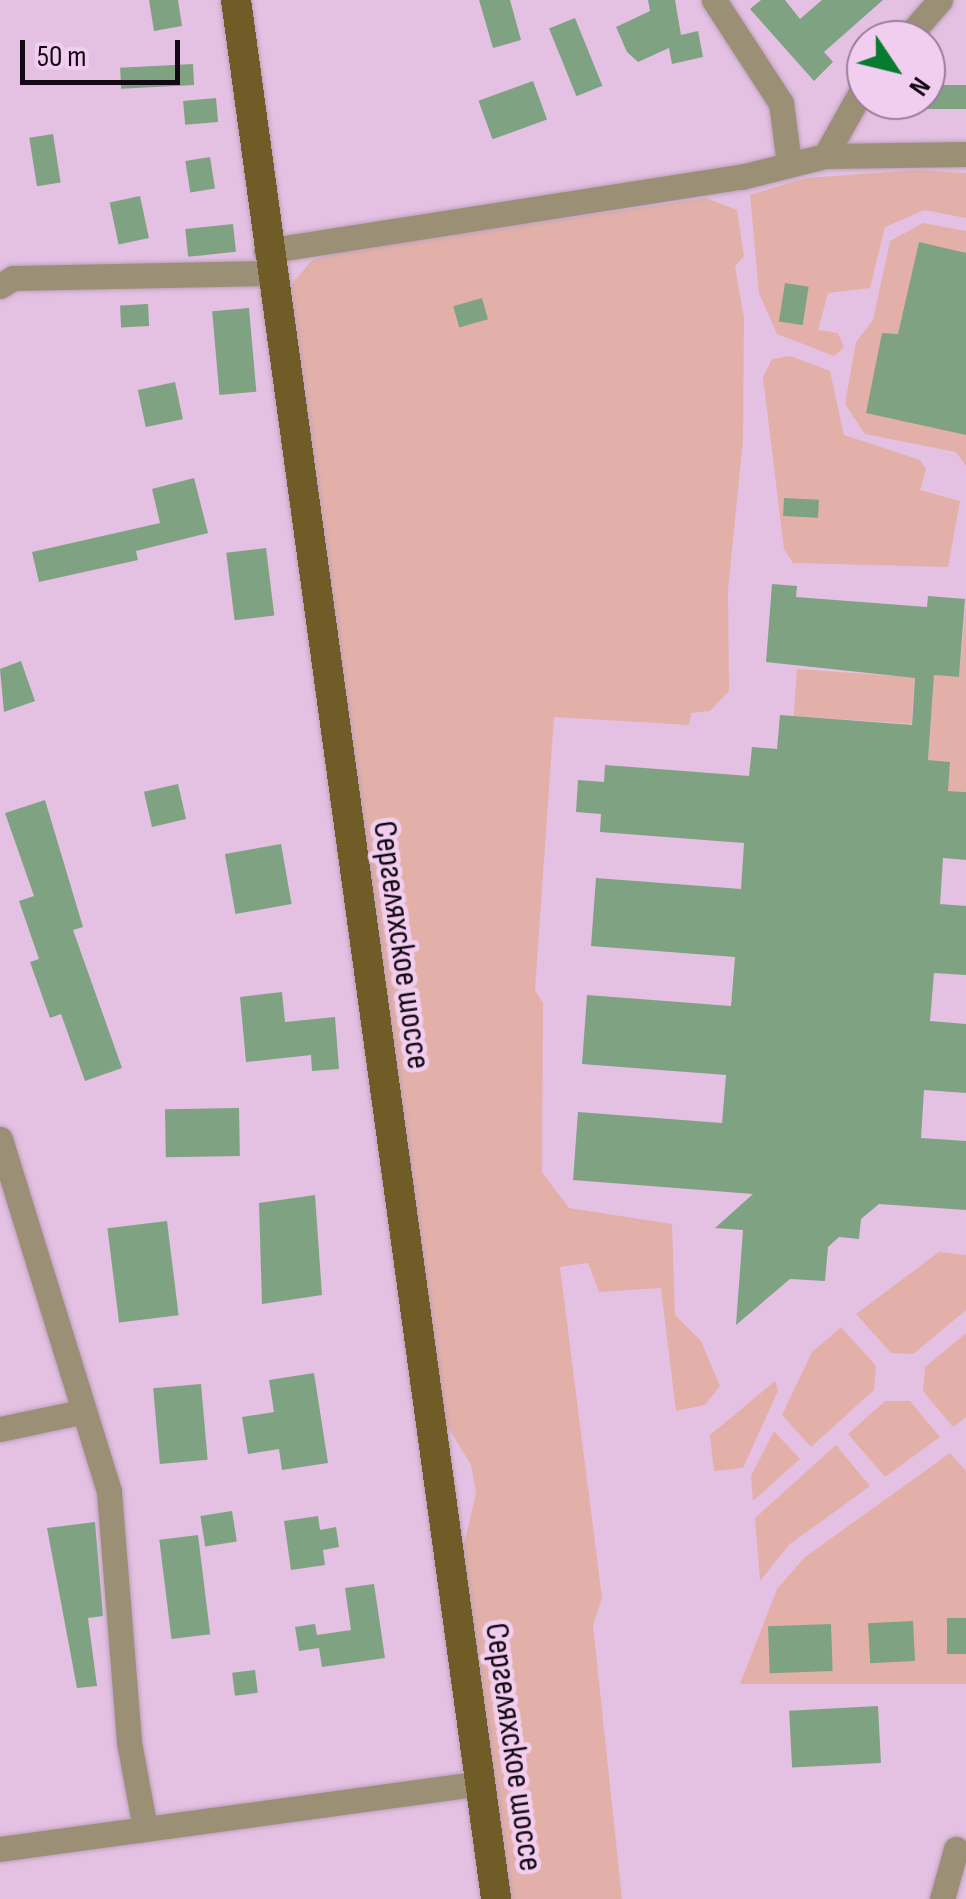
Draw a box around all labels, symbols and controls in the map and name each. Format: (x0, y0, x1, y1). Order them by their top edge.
scale bar (25, 20, 185, 82)
north arrow (846, 20, 946, 120)
text: 50 m (37, 39, 86, 75)
text: N (902, 71, 937, 102)
street label: Сергеляхское шоссе (363, 818, 439, 1072)
street label: Сергеляхское шоссе (475, 1620, 551, 1874)

